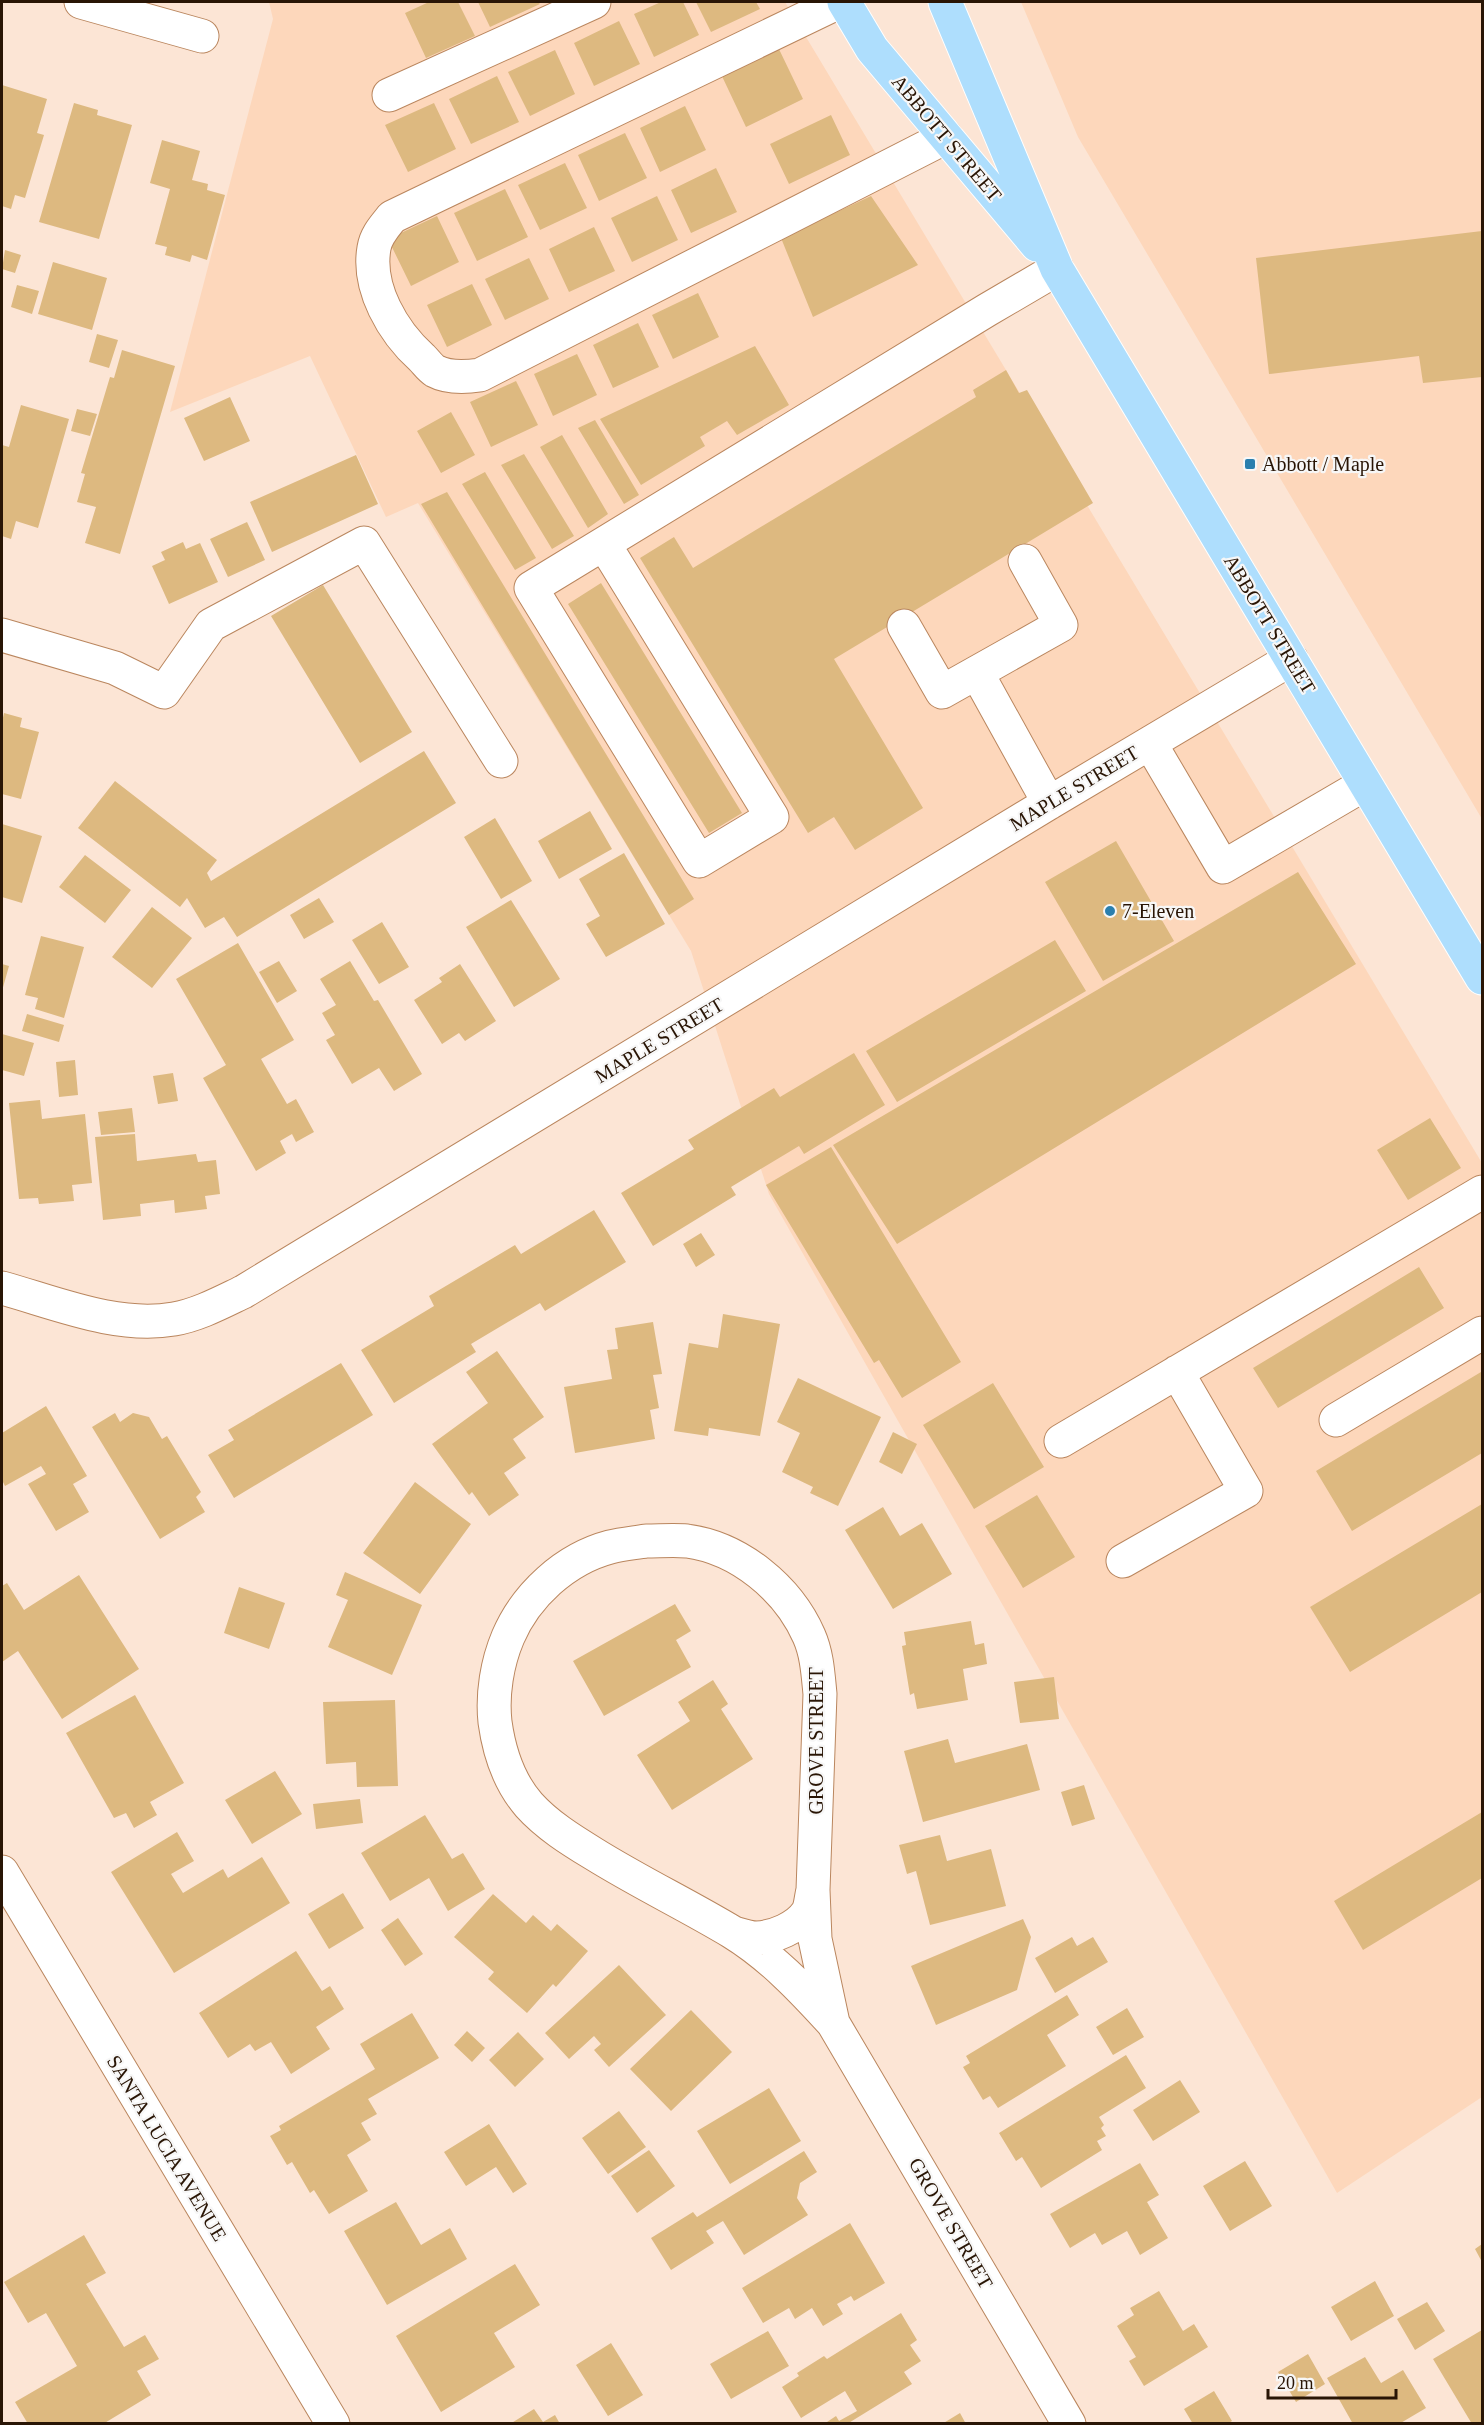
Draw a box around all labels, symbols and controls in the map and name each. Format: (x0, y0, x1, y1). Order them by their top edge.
street label: ABBOTT STREET (888, 70, 1006, 206)
place label: Abbott / Maple (1262, 453, 1384, 476)
marker: Abbott / Maple (1243, 457, 1257, 471)
street label: ABBOTT STREET (1220, 551, 1320, 697)
street label: MAPLE STREET (1006, 741, 1142, 835)
place label: 7-Eleven (1122, 900, 1194, 922)
marker: 7-Eleven (1103, 904, 1117, 918)
street label: MAPLE STREET (591, 993, 727, 1087)
street label: GROVE STREET (805, 1667, 827, 1815)
street label: SANTA LUCIA AVENUE (103, 2051, 231, 2245)
street label: GROVE STREET (905, 2154, 997, 2292)
scale bar (1268, 2362, 1396, 2400)
text: 20 m (1277, 2373, 1314, 2393)

